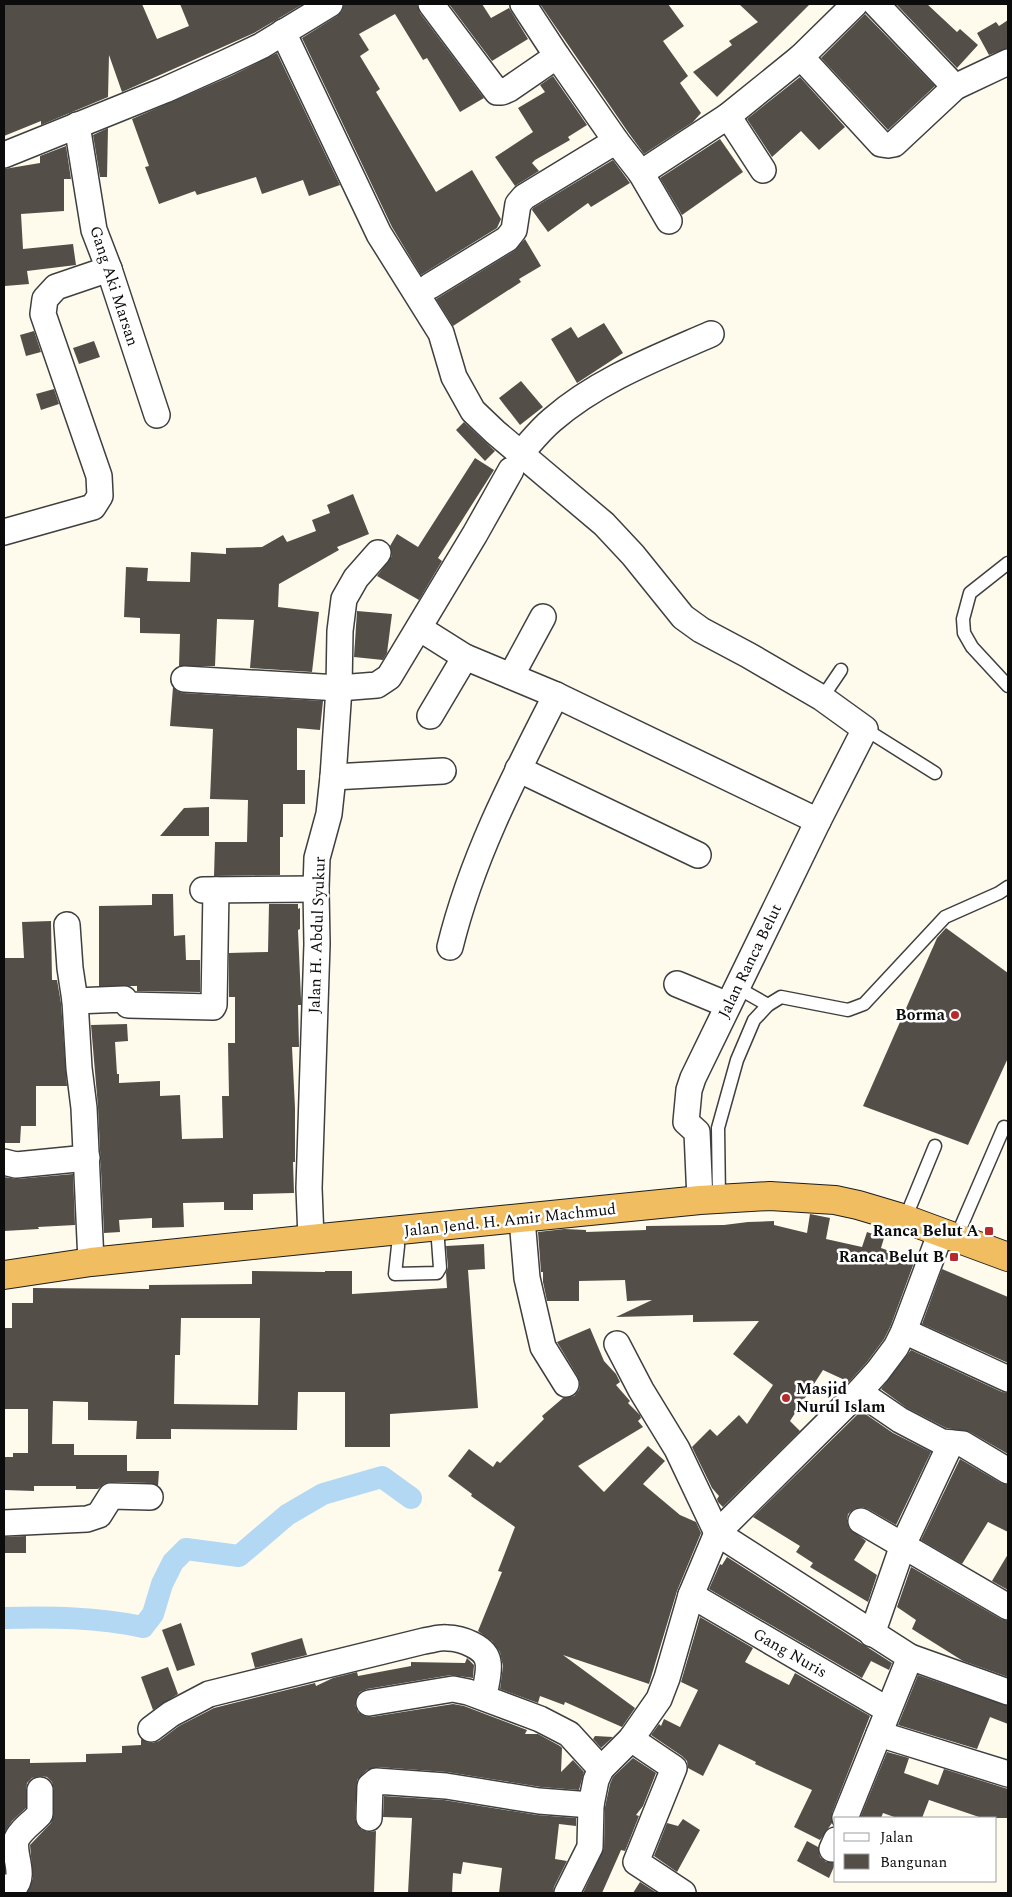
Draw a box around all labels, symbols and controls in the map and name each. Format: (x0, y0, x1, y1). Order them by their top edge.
street label: Gang Aki Marsan (83, 223, 145, 349)
street label: Jalan H. Abdul Syukur (302, 856, 332, 1014)
street label: Jalan Ranca Belut (712, 899, 788, 1022)
place label: Borma (895, 1003, 946, 1027)
marker: Borma (949, 1009, 961, 1021)
street label: Jalan Jend. H. Amir Machmud (403, 1197, 617, 1243)
place label: Ranca Belut A (872, 1219, 980, 1243)
marker: Ranca Belut A (983, 1225, 995, 1237)
place label: Ranca Belut B (839, 1245, 944, 1269)
marker: Ranca Belut B (948, 1251, 960, 1263)
place label: Masjid Nurul Islam (796, 1377, 886, 1419)
marker: Masjid Nurul Islam (780, 1392, 792, 1404)
street label: Gang Nuris (748, 1622, 832, 1684)
legend (834, 1817, 997, 1882)
text: Jalan (880, 1826, 913, 1849)
text: Bangunan (880, 1851, 947, 1874)

